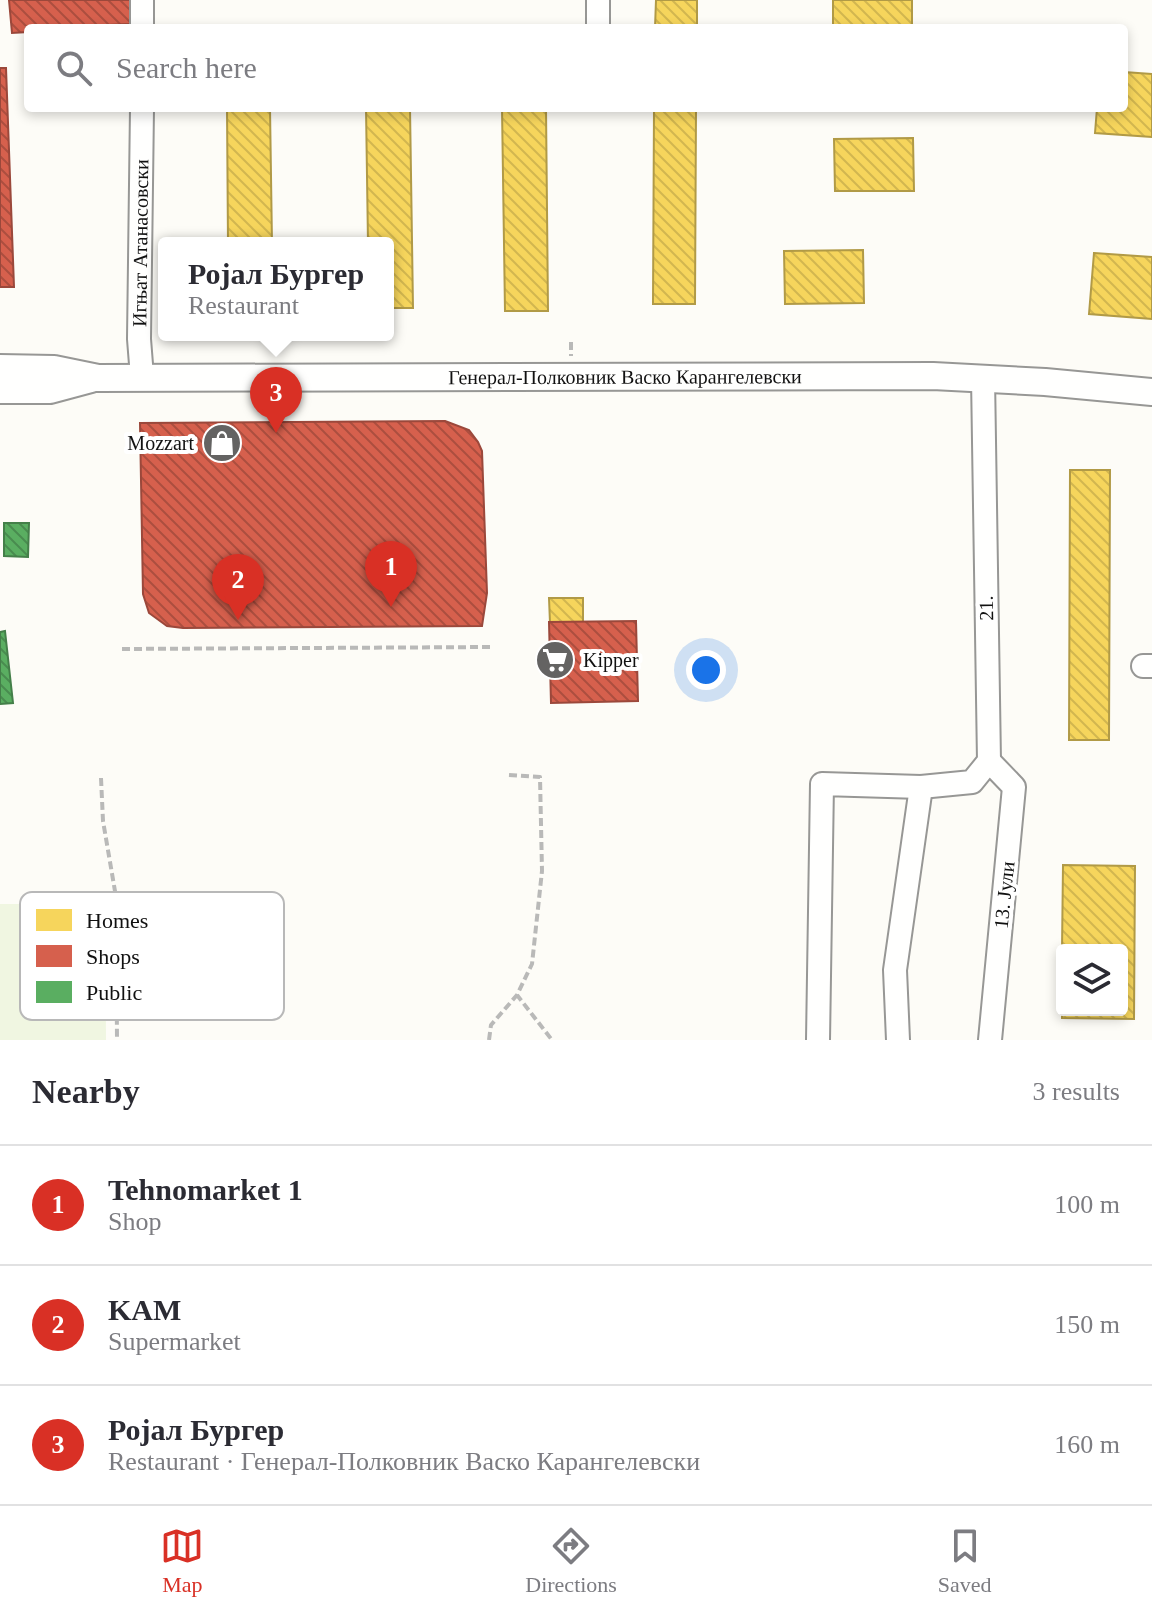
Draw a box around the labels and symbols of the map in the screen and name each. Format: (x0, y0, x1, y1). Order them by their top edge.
street label: Игњат Атанасовски (128, 159, 152, 327)
street label: Генерал-Полковник Васко Карангелевски (448, 365, 802, 389)
pin: 3 (250, 367, 302, 433)
shop icon: Mozzart (201, 422, 243, 464)
place label: Mozzart (127, 432, 194, 454)
pin: 1 (365, 541, 417, 607)
pin: 2 (212, 554, 264, 620)
street label: 21. (975, 595, 997, 621)
supermarket icon: Kipper (534, 639, 576, 681)
place label: Kipper (583, 649, 639, 672)
your location (686, 650, 726, 690)
street label: 13. Јули (990, 860, 1019, 930)
legend (20, 892, 284, 1020)
text: Homes (86, 908, 148, 933)
text: Shops (86, 944, 140, 969)
text: Public (86, 980, 142, 1005)

